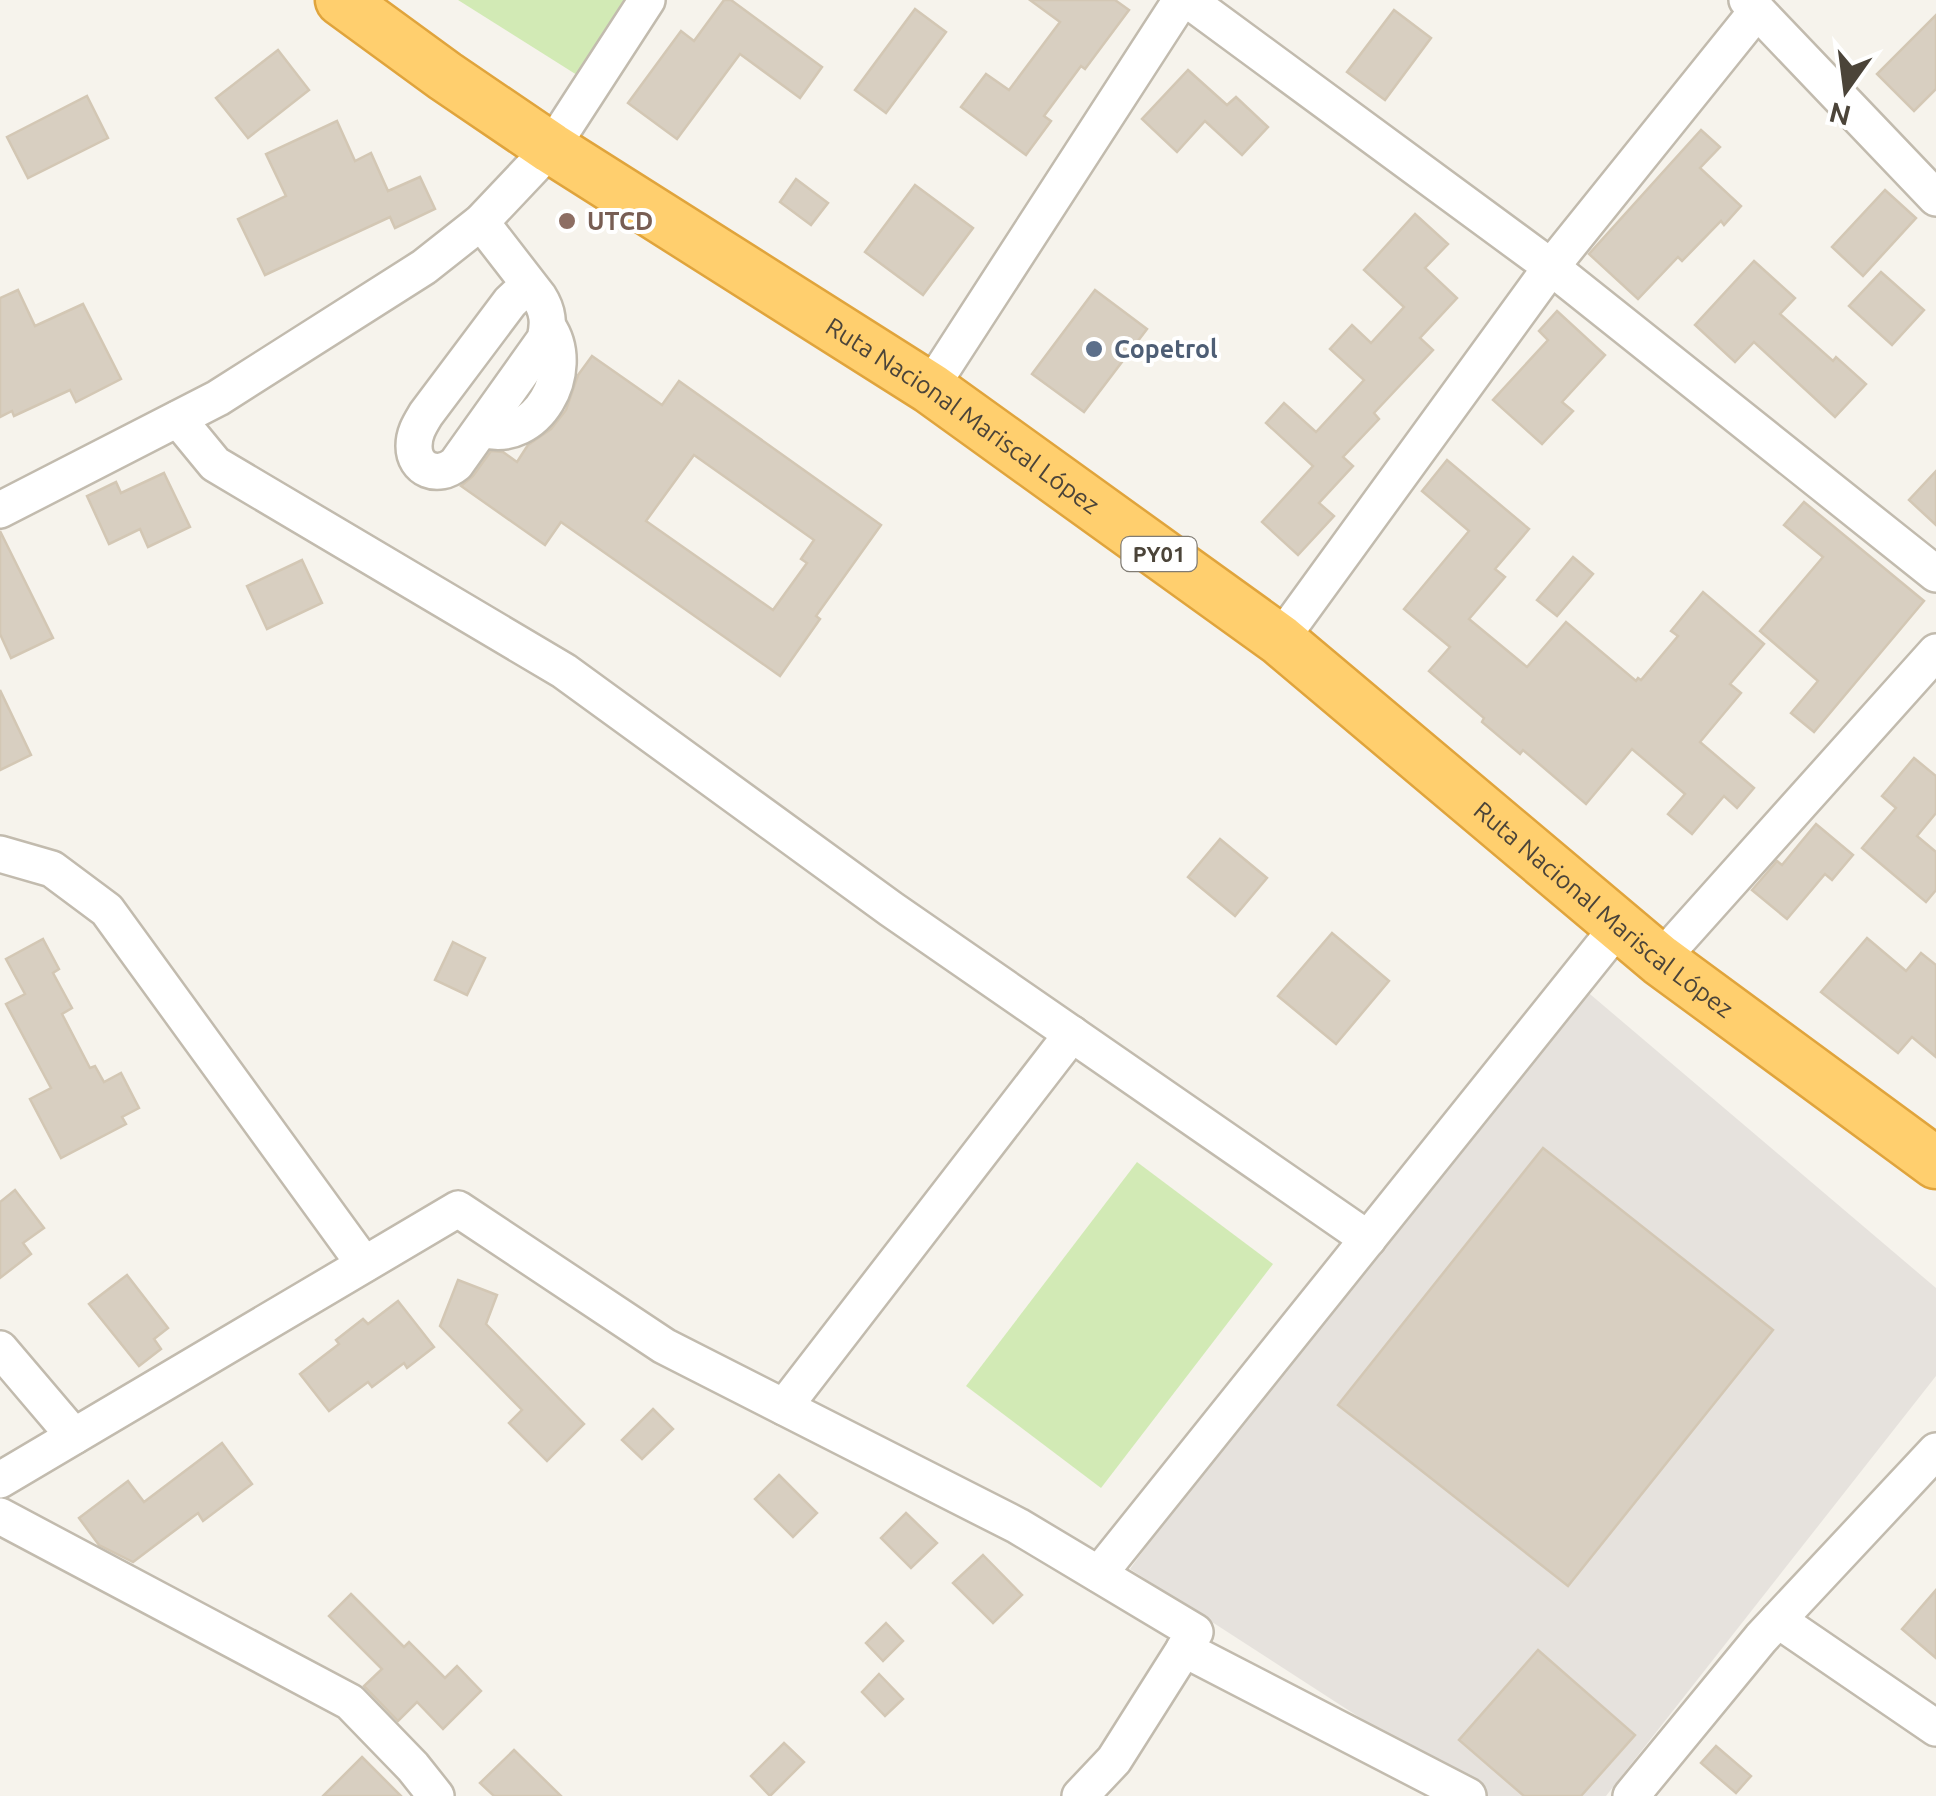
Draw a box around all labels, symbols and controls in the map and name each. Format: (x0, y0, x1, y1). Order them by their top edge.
north arrow (1796, 40, 1896, 140)
text: N (1826, 97, 1854, 132)
place label: UTCD (587, 207, 653, 235)
marker: UTCD (556, 210, 578, 232)
street label: Ruta Nacional Mariscal López (821, 312, 1105, 519)
place label: Copetrol (1114, 335, 1218, 363)
marker: Copetrol (1083, 338, 1105, 360)
road number: PY01 (1122, 537, 1196, 571)
street label: Ruta Nacional Mariscal López (1469, 796, 1739, 1023)

